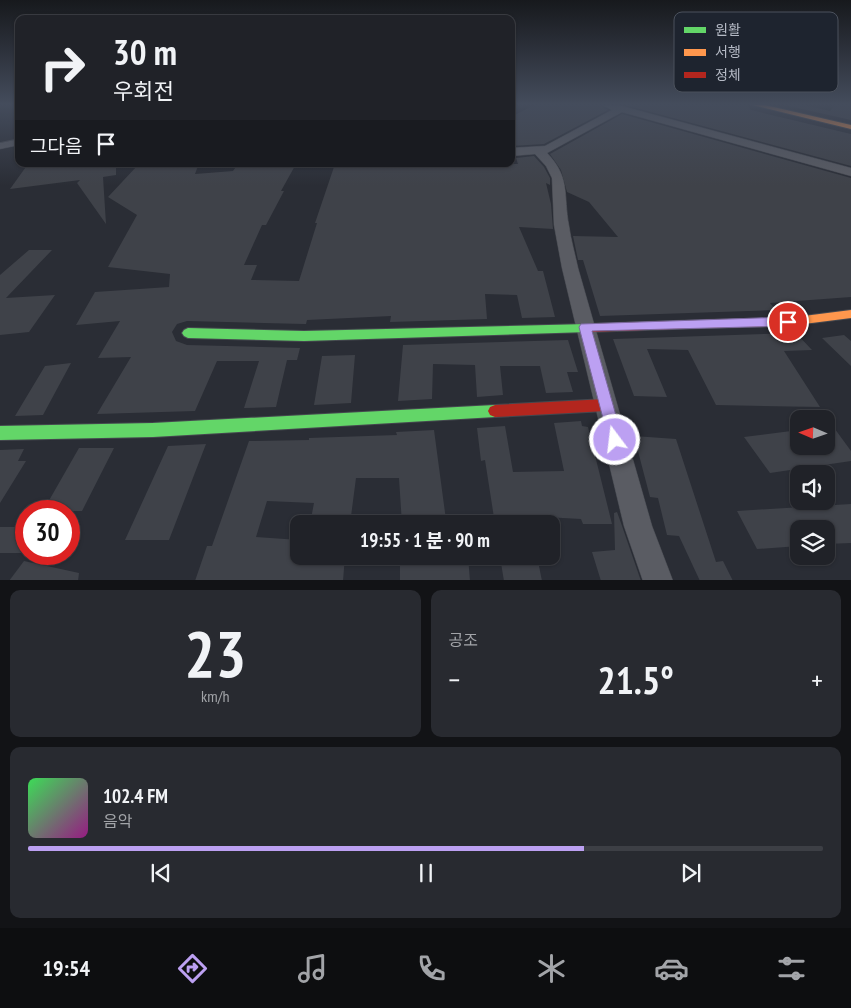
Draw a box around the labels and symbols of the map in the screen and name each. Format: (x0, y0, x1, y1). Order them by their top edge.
legend (674, 12, 838, 92)
text: 원활 (715, 21, 741, 39)
text: 서행 (715, 43, 741, 61)
text: 정체 (715, 66, 741, 84)
pin (767, 301, 809, 343)
north arrow (790, 410, 835, 455)
position arrow (588, 413, 640, 465)
speed limit sign: 30 (15, 500, 80, 565)

